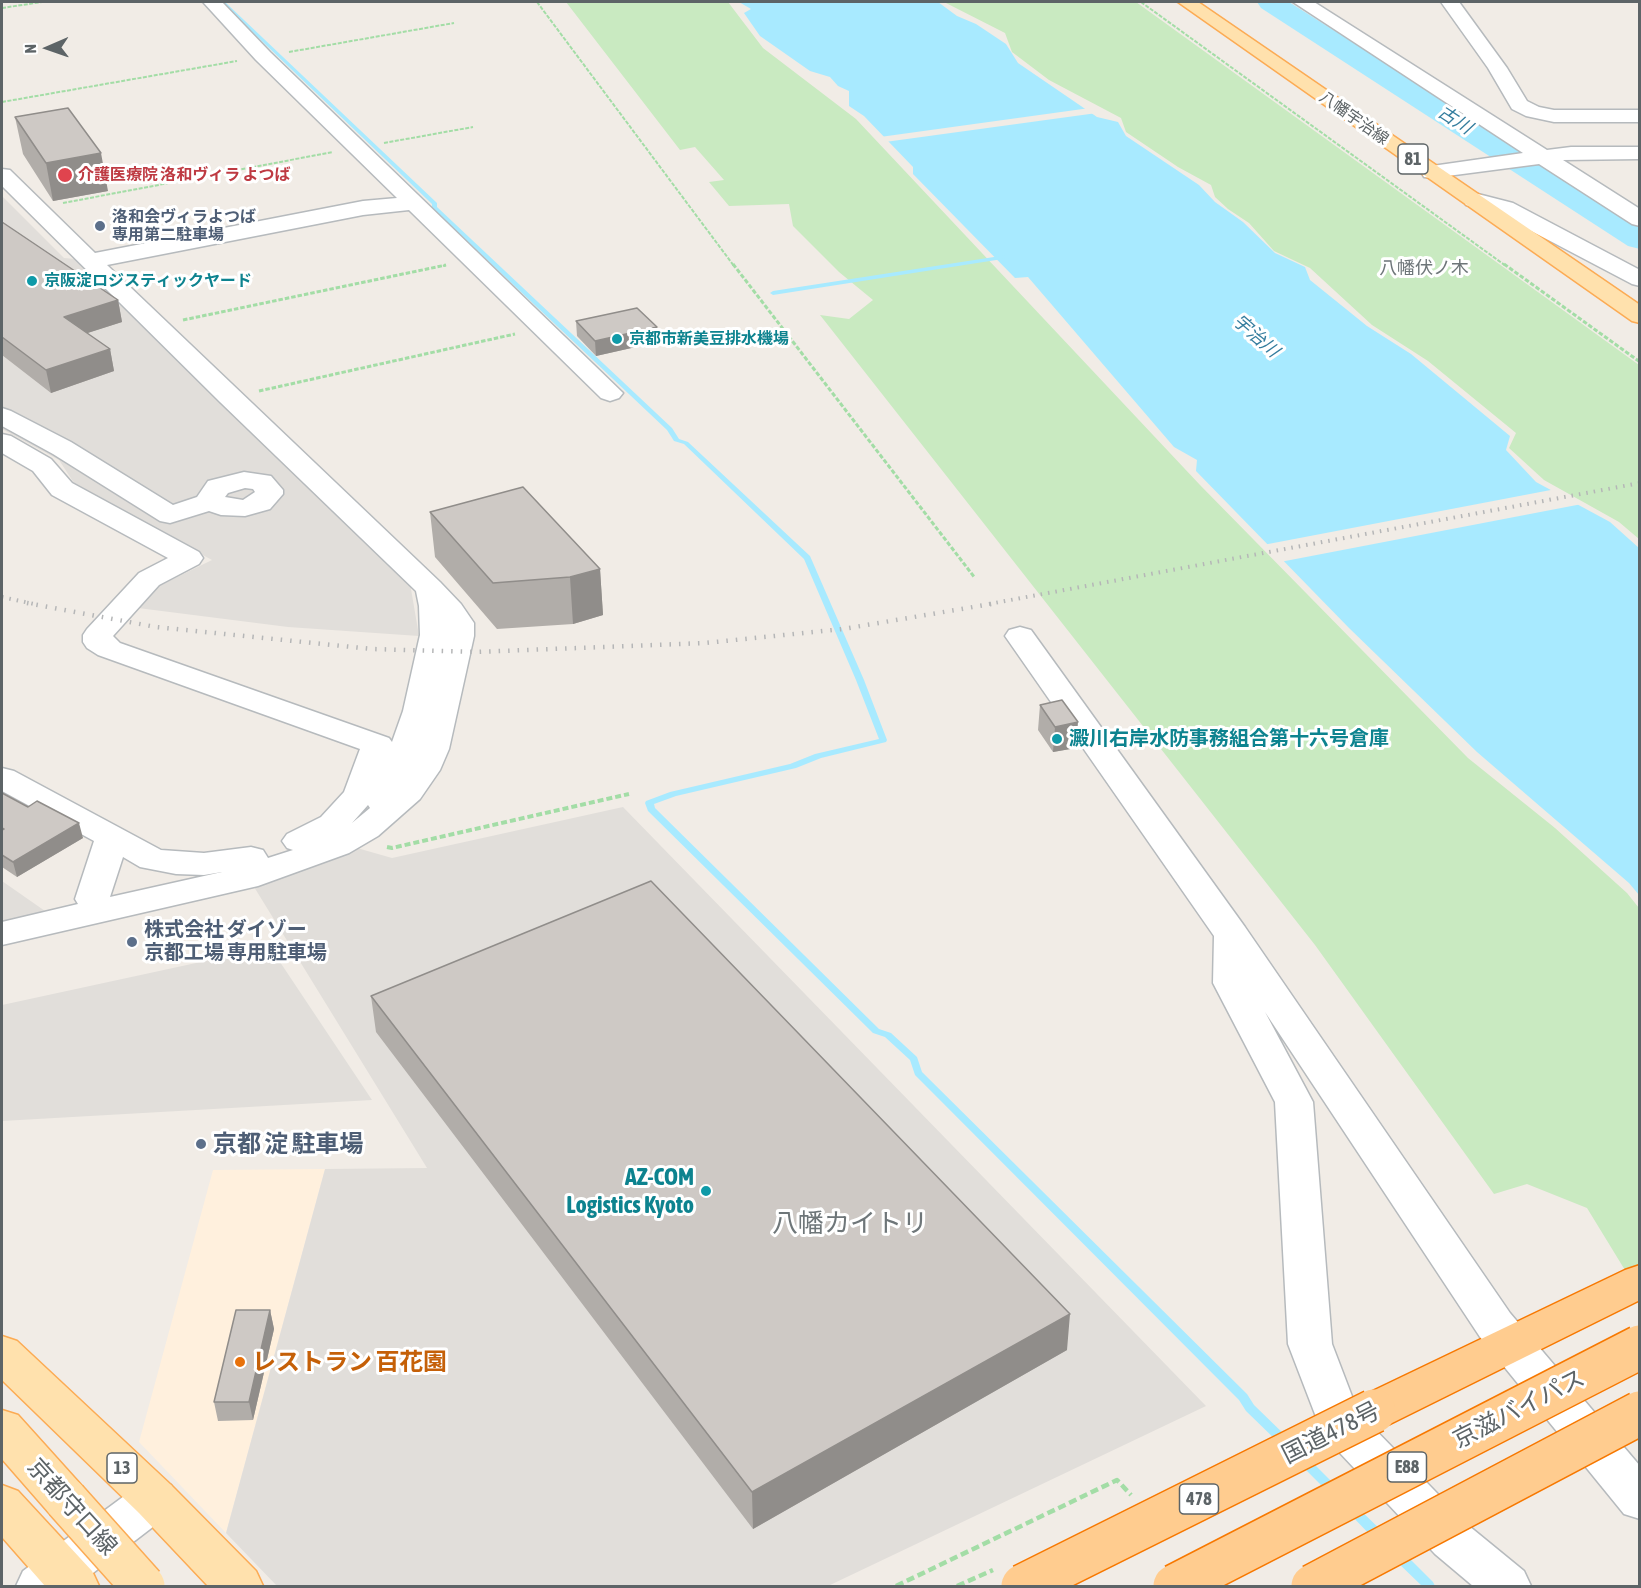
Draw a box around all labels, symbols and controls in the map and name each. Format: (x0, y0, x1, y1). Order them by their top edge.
north arrow (18, 18, 78, 78)
text: N (21, 44, 39, 54)
street label: 八幡宇治線 (1316, 87, 1392, 149)
water label: 古川 (1434, 101, 1476, 139)
road number: 81 (1398, 144, 1428, 174)
place label: 介護医療院 洛和ヴィラ よつば (78, 165, 290, 185)
marker: 介護医療院 洛和ヴィラ よつば (56, 166, 74, 184)
place label: 洛和会ヴィラよつば 専用第二駐車場 (112, 207, 256, 245)
marker: 洛和会ヴィラよつば 専用第二駐車場 (93, 219, 107, 233)
district label: 八幡伏ノ木 (1379, 257, 1469, 279)
place label: 京阪淀ロジスティックヤード (44, 271, 252, 291)
marker: 京阪淀ロジスティックヤード (25, 274, 39, 288)
water label: 宇治川 (1229, 310, 1283, 362)
place label: 京都市新美豆排水機場 (629, 329, 789, 349)
marker: 京都市新美豆排水機場 (610, 332, 624, 346)
place label: 澱川右岸水防事務組合第十六号倉庫 (1069, 727, 1389, 751)
marker: 澱川右岸水防事務組合第十六号倉庫 (1050, 732, 1064, 746)
place label: 株式会社 ダイゾー 京都工場 専用駐車場 (144, 918, 327, 965)
marker: 株式会社 ダイゾー 京都工場 専用駐車場 (125, 935, 139, 949)
place label: 京都 淀 駐車場 (213, 1130, 364, 1158)
marker: 京都 淀 駐車場 (194, 1137, 208, 1151)
place label: AZ-COM Logistics Kyoto (566, 1163, 694, 1219)
marker: AZ-COM Logistics Kyoto (699, 1184, 713, 1198)
district label: 八幡カイトリ (772, 1208, 928, 1240)
place label: レストラン 百花園 (252, 1348, 447, 1376)
marker: レストラン 百花園 (233, 1355, 247, 1369)
street label: 京滋バイパス (1448, 1363, 1590, 1455)
street label: 国道478号 (1277, 1396, 1385, 1470)
road number: E88 (1388, 1452, 1426, 1482)
street label: 京都守口線 (21, 1453, 123, 1561)
road number: 13 (107, 1453, 137, 1483)
road number: 478 (1180, 1484, 1218, 1514)

